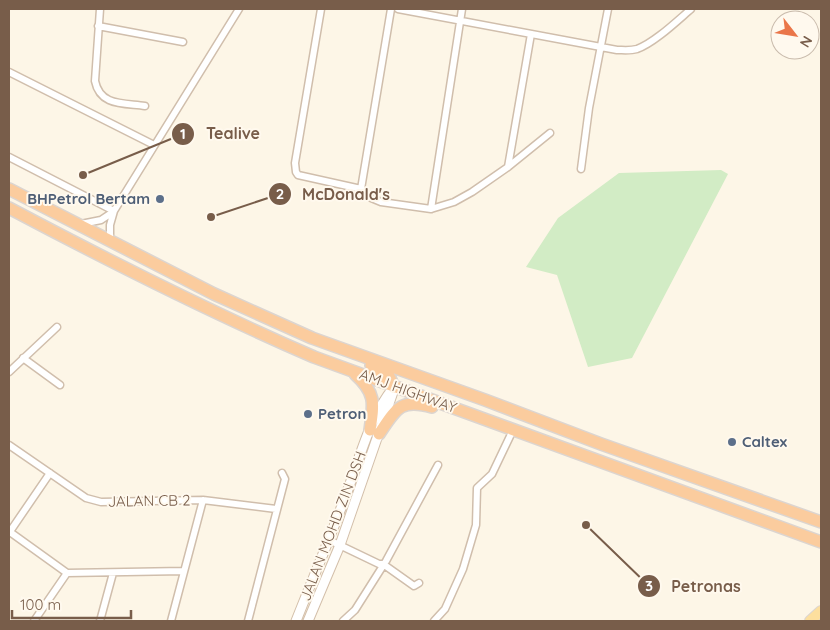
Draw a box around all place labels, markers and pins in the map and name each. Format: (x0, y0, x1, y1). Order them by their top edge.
callout: Tealive (171, 118, 270, 149)
callout: McDonald's (267, 178, 400, 209)
place label: BHPetrol Bertam (27, 189, 150, 208)
marker: BHPetrol Bertam (154, 193, 166, 205)
place label: Petron (318, 404, 366, 423)
marker: Petron (302, 408, 314, 420)
place label: Caltex (742, 432, 788, 451)
marker: Caltex (726, 436, 738, 448)
callout: Petronas (636, 571, 750, 602)

